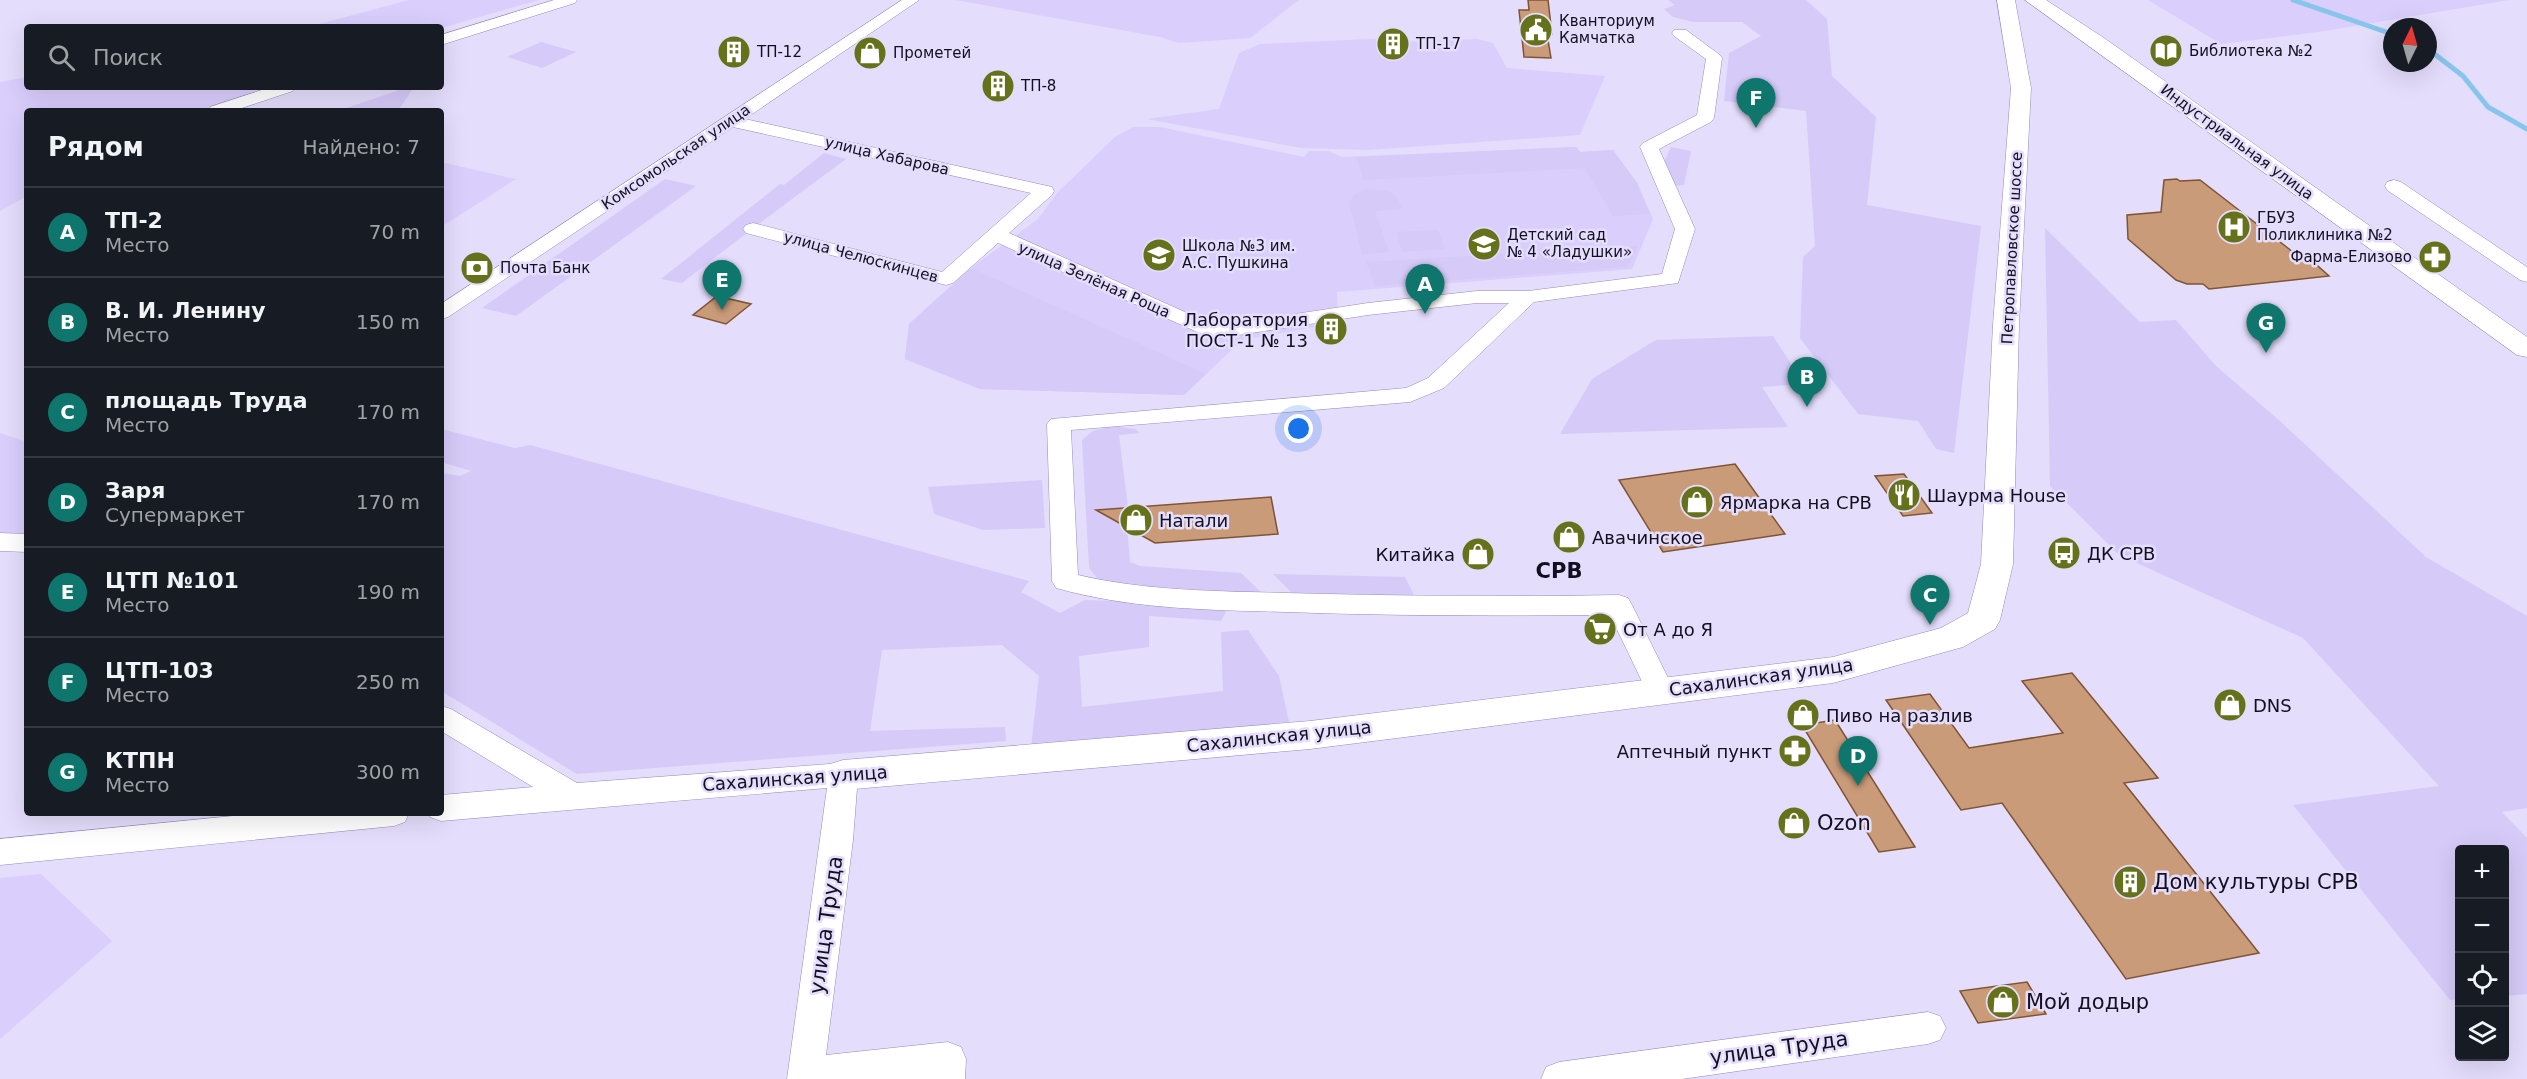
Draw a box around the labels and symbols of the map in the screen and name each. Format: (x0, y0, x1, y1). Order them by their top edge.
public building icon: Кванториум Камчатка (1518, 12, 1554, 48)
place label: Кванториум Камчатка (1559, 12, 1655, 47)
north arrow (2383, 18, 2437, 72)
building icon: ТП-17 (1375, 26, 1411, 62)
library icon: Библиотека №2 (2148, 33, 2184, 69)
building icon: ТП-12 (716, 34, 752, 70)
shop icon: Прометей (852, 35, 888, 71)
place label: ТП-17 (1415, 35, 1461, 53)
place label: Библиотека №2 (2189, 42, 2313, 60)
place label: ТП-12 (756, 43, 802, 61)
place label: Прометей (893, 44, 971, 62)
building icon: ТП-8 (980, 68, 1016, 104)
place label: ТП-8 (1020, 77, 1056, 95)
pin: F (1736, 78, 1776, 128)
street label: Индустриальная улица (2157, 80, 2317, 204)
street label: Комсомольская улица (598, 100, 754, 214)
street label: улица Хабарова (823, 133, 951, 179)
street label: Петропавловское шоссе (1998, 151, 2026, 345)
hospital icon: ГБУЗ Поликлиника №2 (2216, 209, 2252, 245)
place label: ГБУЗ Поликлиника №2 (2257, 209, 2393, 244)
school or university icon: Детский сад № 4 «Ладушки» (1466, 226, 1502, 262)
place label: Детский сад № 4 «Ладушки» (1507, 226, 1632, 261)
street label: улица Челюскинцев (782, 228, 940, 286)
school or university icon: Школа №3 им. А.С. Пушкина (1141, 237, 1177, 273)
place label: Школа №3 им. А.С. Пушкина (1182, 237, 1296, 272)
street label: улица Зелёная Роща (1015, 238, 1173, 322)
pharmacy icon: Фарма-Елизово (2417, 239, 2453, 275)
place label: Фарма-Елизово (2290, 248, 2412, 266)
bank icon: Почта Банк (459, 250, 495, 286)
place label: Почта Банк (500, 259, 590, 277)
pin: E (702, 260, 742, 310)
pin: A (1406, 264, 1444, 314)
pin: G (2246, 304, 2286, 353)
place label: Лаборатория ПОСТ-1 № 13 (1183, 309, 1308, 351)
building icon: Лаборатория ПОСТ-1 № 13 (1313, 311, 1349, 347)
pin: B (1788, 358, 1826, 407)
your location (1284, 414, 1313, 443)
restaurant icon: Шаурма House (1886, 477, 1922, 513)
shop icon: Ярмарка на СРВ (1679, 484, 1715, 520)
place label: Шаурма House (1927, 485, 2066, 506)
place label: Ярмарка на СРВ (1720, 492, 1872, 513)
shop icon: Натали (1118, 502, 1154, 538)
place label: Натали (1159, 510, 1228, 531)
shop icon: Авачинское (1551, 519, 1587, 555)
place label: Авачинское (1592, 527, 1703, 548)
bus stop icon: ДК СРВ (2046, 535, 2082, 571)
shop icon: Китайка (1460, 536, 1496, 572)
place label: ДК СРВ (2087, 543, 2155, 564)
place label: Китайка (1375, 544, 1455, 565)
district label: СРВ (1536, 559, 1582, 583)
pin: C (1910, 576, 1950, 625)
supermarket icon: От А до Я (1582, 611, 1618, 647)
place label: От А до Я (1623, 619, 1713, 640)
street label: Сахалинская улица (1668, 654, 1854, 700)
shop icon: DNS (2212, 687, 2248, 723)
place label: DNS (2253, 695, 2292, 716)
shop icon: Пиво на разлив (1785, 697, 1821, 733)
place label: Пиво на разлив (1826, 705, 1973, 726)
street label: Сахалинская улица (1186, 716, 1372, 756)
pharmacy icon: Аптечный пункт (1777, 733, 1813, 769)
pin: D (1838, 736, 1878, 786)
place label: Аптечный пункт (1617, 741, 1772, 762)
street label: Сахалинская улица (702, 761, 888, 795)
shop icon: Ozon (1776, 805, 1812, 841)
place label: Ozon (1817, 811, 1871, 835)
street label: улица Труда (804, 854, 848, 996)
building icon: Дом культуры СРВ (2112, 864, 2148, 900)
place label: Дом культуры СРВ (2153, 870, 2359, 894)
shop icon: Мой додыр (1985, 984, 2021, 1020)
place label: Мой додыр (2026, 990, 2149, 1014)
street label: улица Труда (1708, 1026, 1850, 1070)

